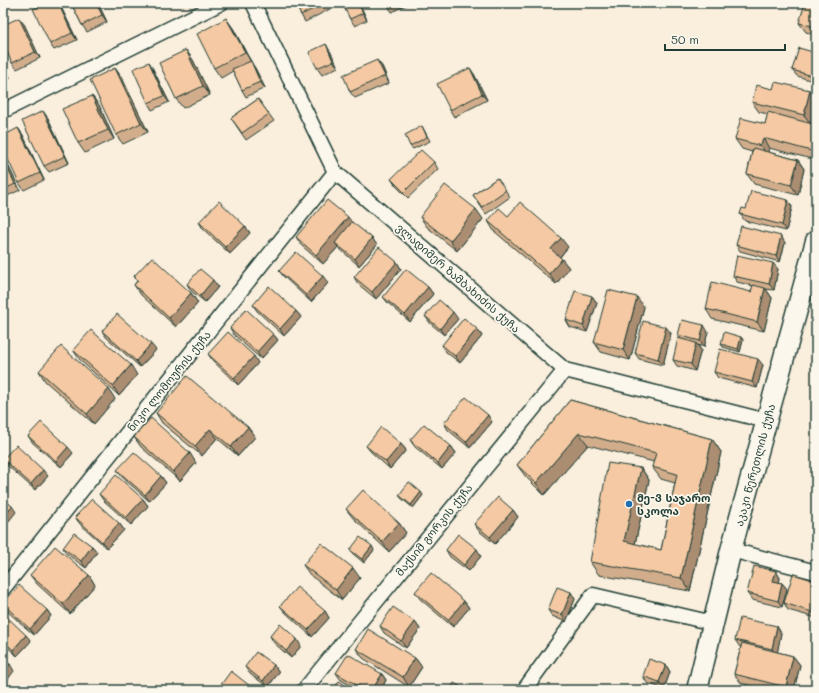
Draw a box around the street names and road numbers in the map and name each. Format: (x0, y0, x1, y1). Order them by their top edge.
street label: ვლადიმერ ზამბახიძის ქუჩა (393, 220, 523, 336)
street label: ნიკო ლომოურის ქუჩა (123, 327, 214, 434)
street label: აკაკი წერეთლის ქუჩა (731, 402, 778, 528)
street label: მაქსიმ გორკის ქუჩა (392, 480, 475, 579)

